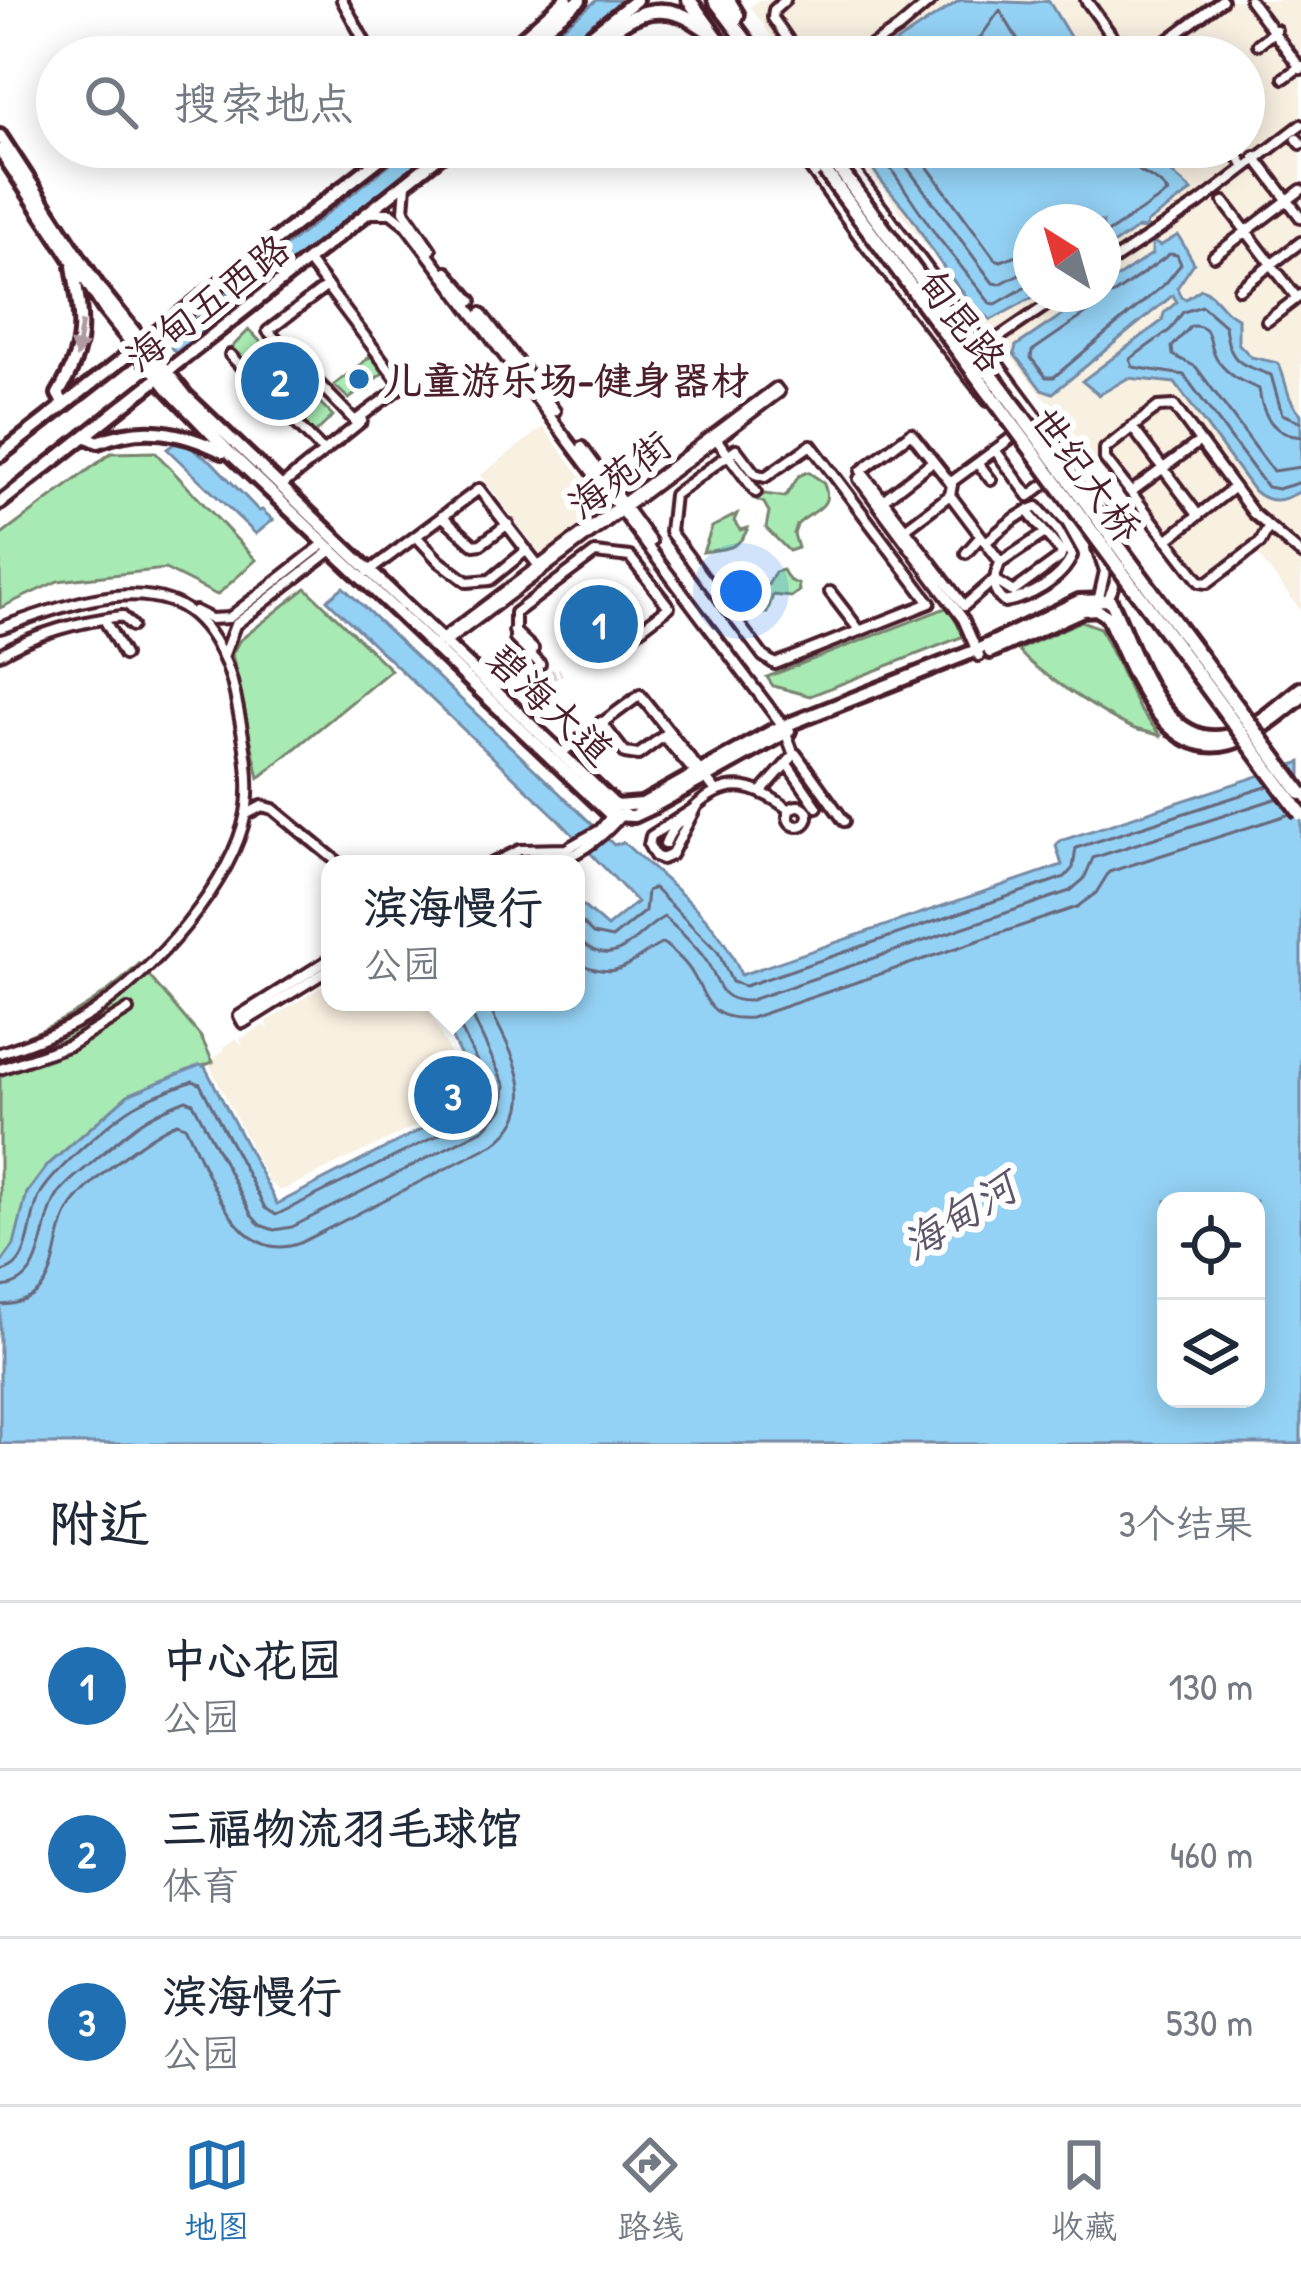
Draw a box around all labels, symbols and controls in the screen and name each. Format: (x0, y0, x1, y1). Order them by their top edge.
search box (36, 36, 1265, 168)
icon: search (78, 69, 144, 135)
text: 搜索地点 (174, 72, 354, 133)
north arrow (1013, 204, 1121, 312)
street label: 海甸五西路 (114, 221, 300, 383)
street label: 甸昆路 (905, 258, 1019, 382)
one-way arrow (69, 321, 88, 359)
pin: 2 (241, 336, 319, 426)
place label: 儿童游乐场-健身器材 (383, 353, 750, 406)
marker: 儿童游乐场-健身器材 (346, 366, 372, 392)
street label: 世纪大桥 (1020, 395, 1154, 553)
street label: 海苑街 (556, 418, 682, 530)
your location (711, 561, 771, 621)
pin: 1 (560, 579, 638, 669)
street label: 碧海大道 (476, 631, 626, 777)
popup (321, 855, 585, 1011)
text: 滨海慢行 (363, 876, 543, 937)
text: 公园 (363, 937, 441, 990)
pin: 3 (414, 1050, 492, 1140)
water label: 海甸河 (890, 1154, 1033, 1273)
map controls (1157, 1192, 1265, 1408)
button: locate (1157, 1192, 1265, 1300)
button: layers (1157, 1300, 1265, 1408)
text: 附近 (48, 1488, 150, 1557)
text: 3个结果 (1119, 1496, 1253, 1549)
text: 中心花园 (162, 1629, 342, 1690)
text: 1 (80, 1659, 94, 1712)
text: 130 m (1168, 1659, 1253, 1712)
text: 公园 (162, 1690, 240, 1743)
text: 三福物流羽毛球馆 (162, 1797, 522, 1858)
text: 2 (78, 1827, 96, 1880)
text: 460 m (1170, 1827, 1253, 1880)
text: 体育 (162, 1858, 240, 1911)
text: 滨海慢行 (162, 1965, 342, 2026)
text: 3 (78, 1995, 96, 2048)
text: 530 m (1166, 1995, 1253, 2048)
text: 公园 (162, 2026, 240, 2079)
tab: 地图 (184, 2132, 250, 2248)
tab: 路线 (617, 2132, 683, 2248)
tab: 收藏 (1051, 2132, 1117, 2248)

